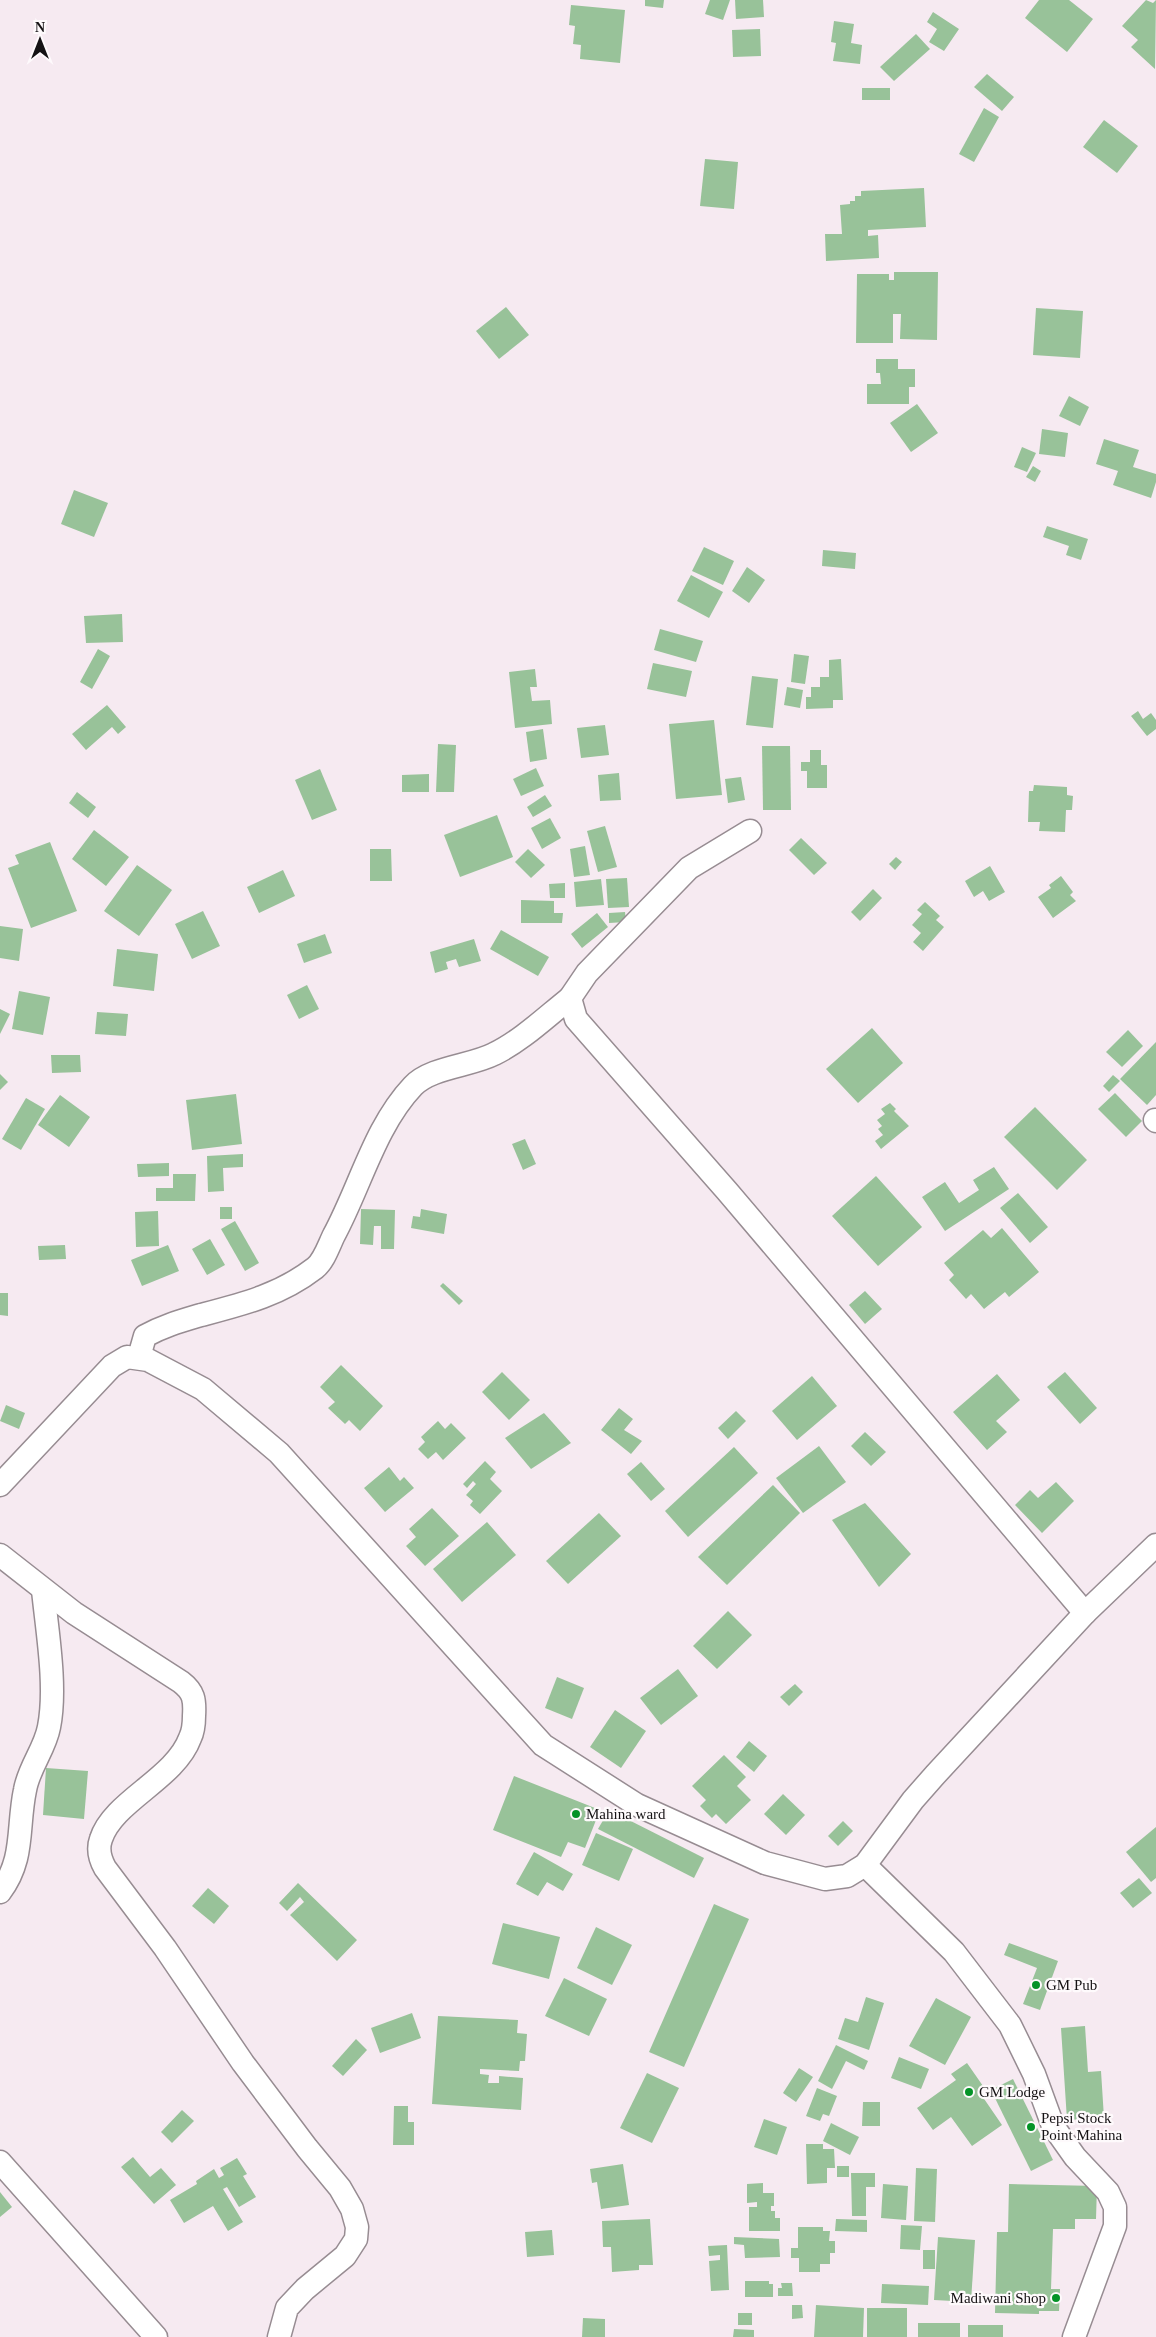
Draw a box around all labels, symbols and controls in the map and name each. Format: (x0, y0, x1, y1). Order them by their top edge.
north arrow (15, 15, 65, 65)
text: N (35, 20, 45, 35)
place label: Mahina ward (586, 1806, 666, 1822)
marker: Mahina ward (570, 1808, 582, 1820)
place label: GM Pub (1046, 1977, 1097, 1993)
marker: GM Pub (1030, 1979, 1042, 1991)
place label: GM Lodge (979, 2084, 1046, 2100)
marker: GM Lodge (963, 2086, 975, 2098)
place label: Pepsi Stock Point Mahina (1041, 2110, 1123, 2143)
marker: Pepsi Stock Point Mahina (1025, 2121, 1037, 2133)
place label: Madiwani Shop (951, 2290, 1046, 2306)
marker: Madiwani Shop (1050, 2292, 1062, 2304)

